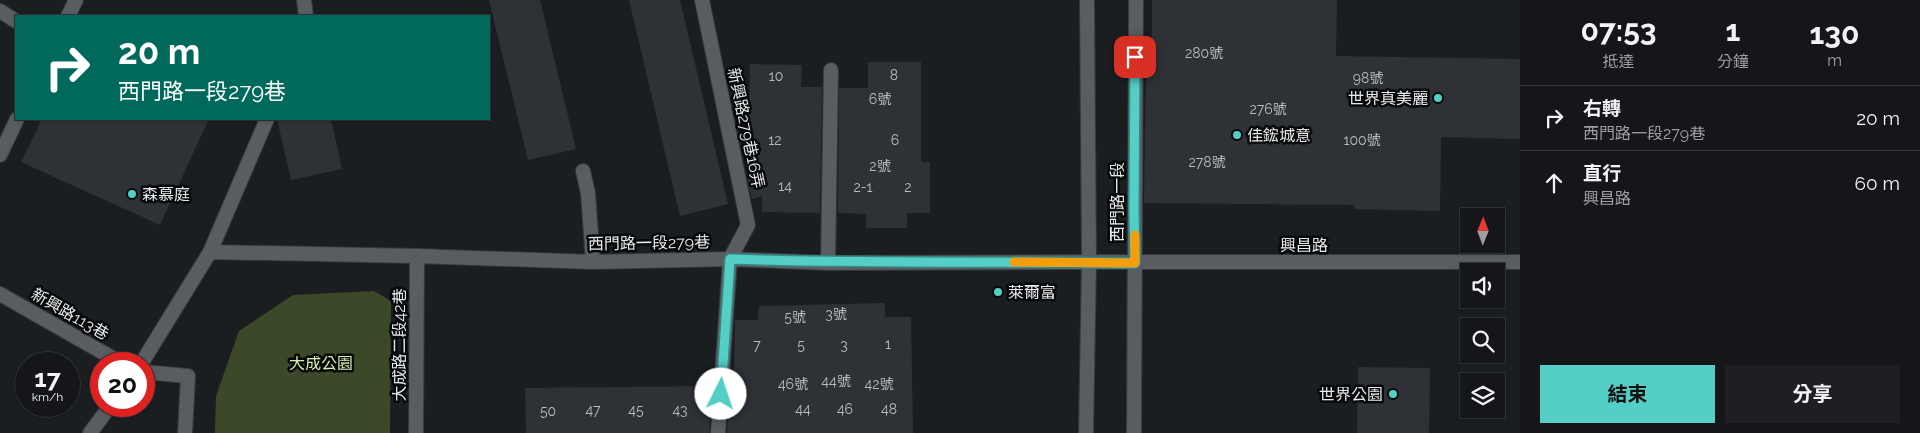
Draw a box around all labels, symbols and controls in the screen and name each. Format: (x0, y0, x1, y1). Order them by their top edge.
text: 07:53 (1580, 13, 1657, 48)
text: 1 (1726, 13, 1740, 48)
text: 130 (1810, 16, 1859, 51)
text: 20 m (118, 31, 200, 72)
icon: right (35, 35, 100, 100)
pin (1114, 36, 1156, 78)
icon: arrive (1121, 43, 1149, 71)
house number: 280號 (1185, 45, 1223, 61)
text: m (1827, 51, 1842, 70)
text: 抵達 (1602, 52, 1635, 71)
text: 分鐘 (1717, 52, 1749, 71)
street label: 新興路279巷16弄 (724, 66, 768, 190)
house number: 8 (890, 67, 898, 83)
house number: 10 (769, 68, 783, 84)
house number: 98號 (1353, 70, 1383, 86)
text: 西門路一段279巷 (118, 78, 286, 104)
place label: 世界真美麗 (1348, 89, 1428, 108)
house number: 6號 (869, 91, 891, 107)
marker: 世界真美麗 (1432, 92, 1444, 104)
text: 右轉 (1583, 97, 1621, 119)
house number: 276號 (1249, 101, 1287, 117)
icon: right (1540, 104, 1568, 132)
text: 20 m (1856, 107, 1900, 129)
text: 西門路一段279巷 (1583, 124, 1705, 143)
place label: 佳鋐城意 (1247, 126, 1311, 145)
marker: 佳鋐城意 (1231, 129, 1243, 141)
house number: 12 (768, 132, 782, 148)
house number: 6 (891, 132, 899, 148)
house number: 100號 (1343, 132, 1381, 148)
house number: 278號 (1188, 154, 1226, 170)
house number: 2號 (869, 158, 891, 174)
street label: 西門路一段 (1108, 162, 1127, 242)
text: 直行 (1583, 162, 1621, 184)
icon: ahead (1540, 169, 1568, 197)
text: 60 m (1855, 172, 1900, 194)
house number: 14 (778, 178, 792, 194)
house number: 2-1 (853, 179, 873, 195)
house number: 2 (904, 179, 912, 195)
place label: 森慕庭 (142, 185, 190, 204)
marker: 森慕庭 (126, 188, 138, 200)
text: 興昌路 (1583, 189, 1631, 208)
north arrow (1460, 208, 1505, 252)
map controls (1460, 208, 1505, 418)
street label: 西門路一段279巷 (588, 232, 710, 254)
street label: 興昌路 (1280, 236, 1328, 255)
button: sound (1460, 263, 1505, 308)
place label: 萊爾富 (1008, 283, 1056, 302)
street label: 新興路113巷 (28, 284, 112, 344)
marker: 萊爾富 (992, 286, 1004, 298)
street label: 大成路二段42巷 (390, 288, 409, 402)
house number: 3號 (825, 306, 847, 322)
house number: 5號 (784, 309, 806, 325)
button: search (1460, 318, 1505, 363)
house number: 1 (885, 336, 891, 352)
house number: 7 (753, 337, 761, 353)
house number: 5 (797, 337, 805, 353)
house number: 3 (840, 337, 848, 353)
speed limit sign: 20 (90, 352, 155, 417)
park label: 大成公園 (289, 354, 353, 373)
text: 17 (34, 363, 61, 393)
button: 結束 (1540, 365, 1715, 423)
button: 分享 (1725, 365, 1900, 423)
position arrow (694, 367, 746, 419)
house number: 44號 (821, 373, 851, 389)
button: layers (1460, 373, 1505, 418)
house number: 46號 (778, 376, 808, 392)
house number: 42號 (865, 376, 893, 392)
place label: 世界公園 (1319, 385, 1383, 404)
marker: 世界公園 (1387, 388, 1399, 400)
text: km/h (32, 390, 63, 404)
house number: 44 (795, 401, 811, 417)
house number: 46 (837, 401, 853, 417)
house number: 48 (881, 401, 897, 417)
house number: 47 (585, 402, 601, 418)
house number: 45 (628, 402, 644, 418)
house number: 43 (672, 402, 688, 418)
house number: 50 (540, 403, 556, 419)

